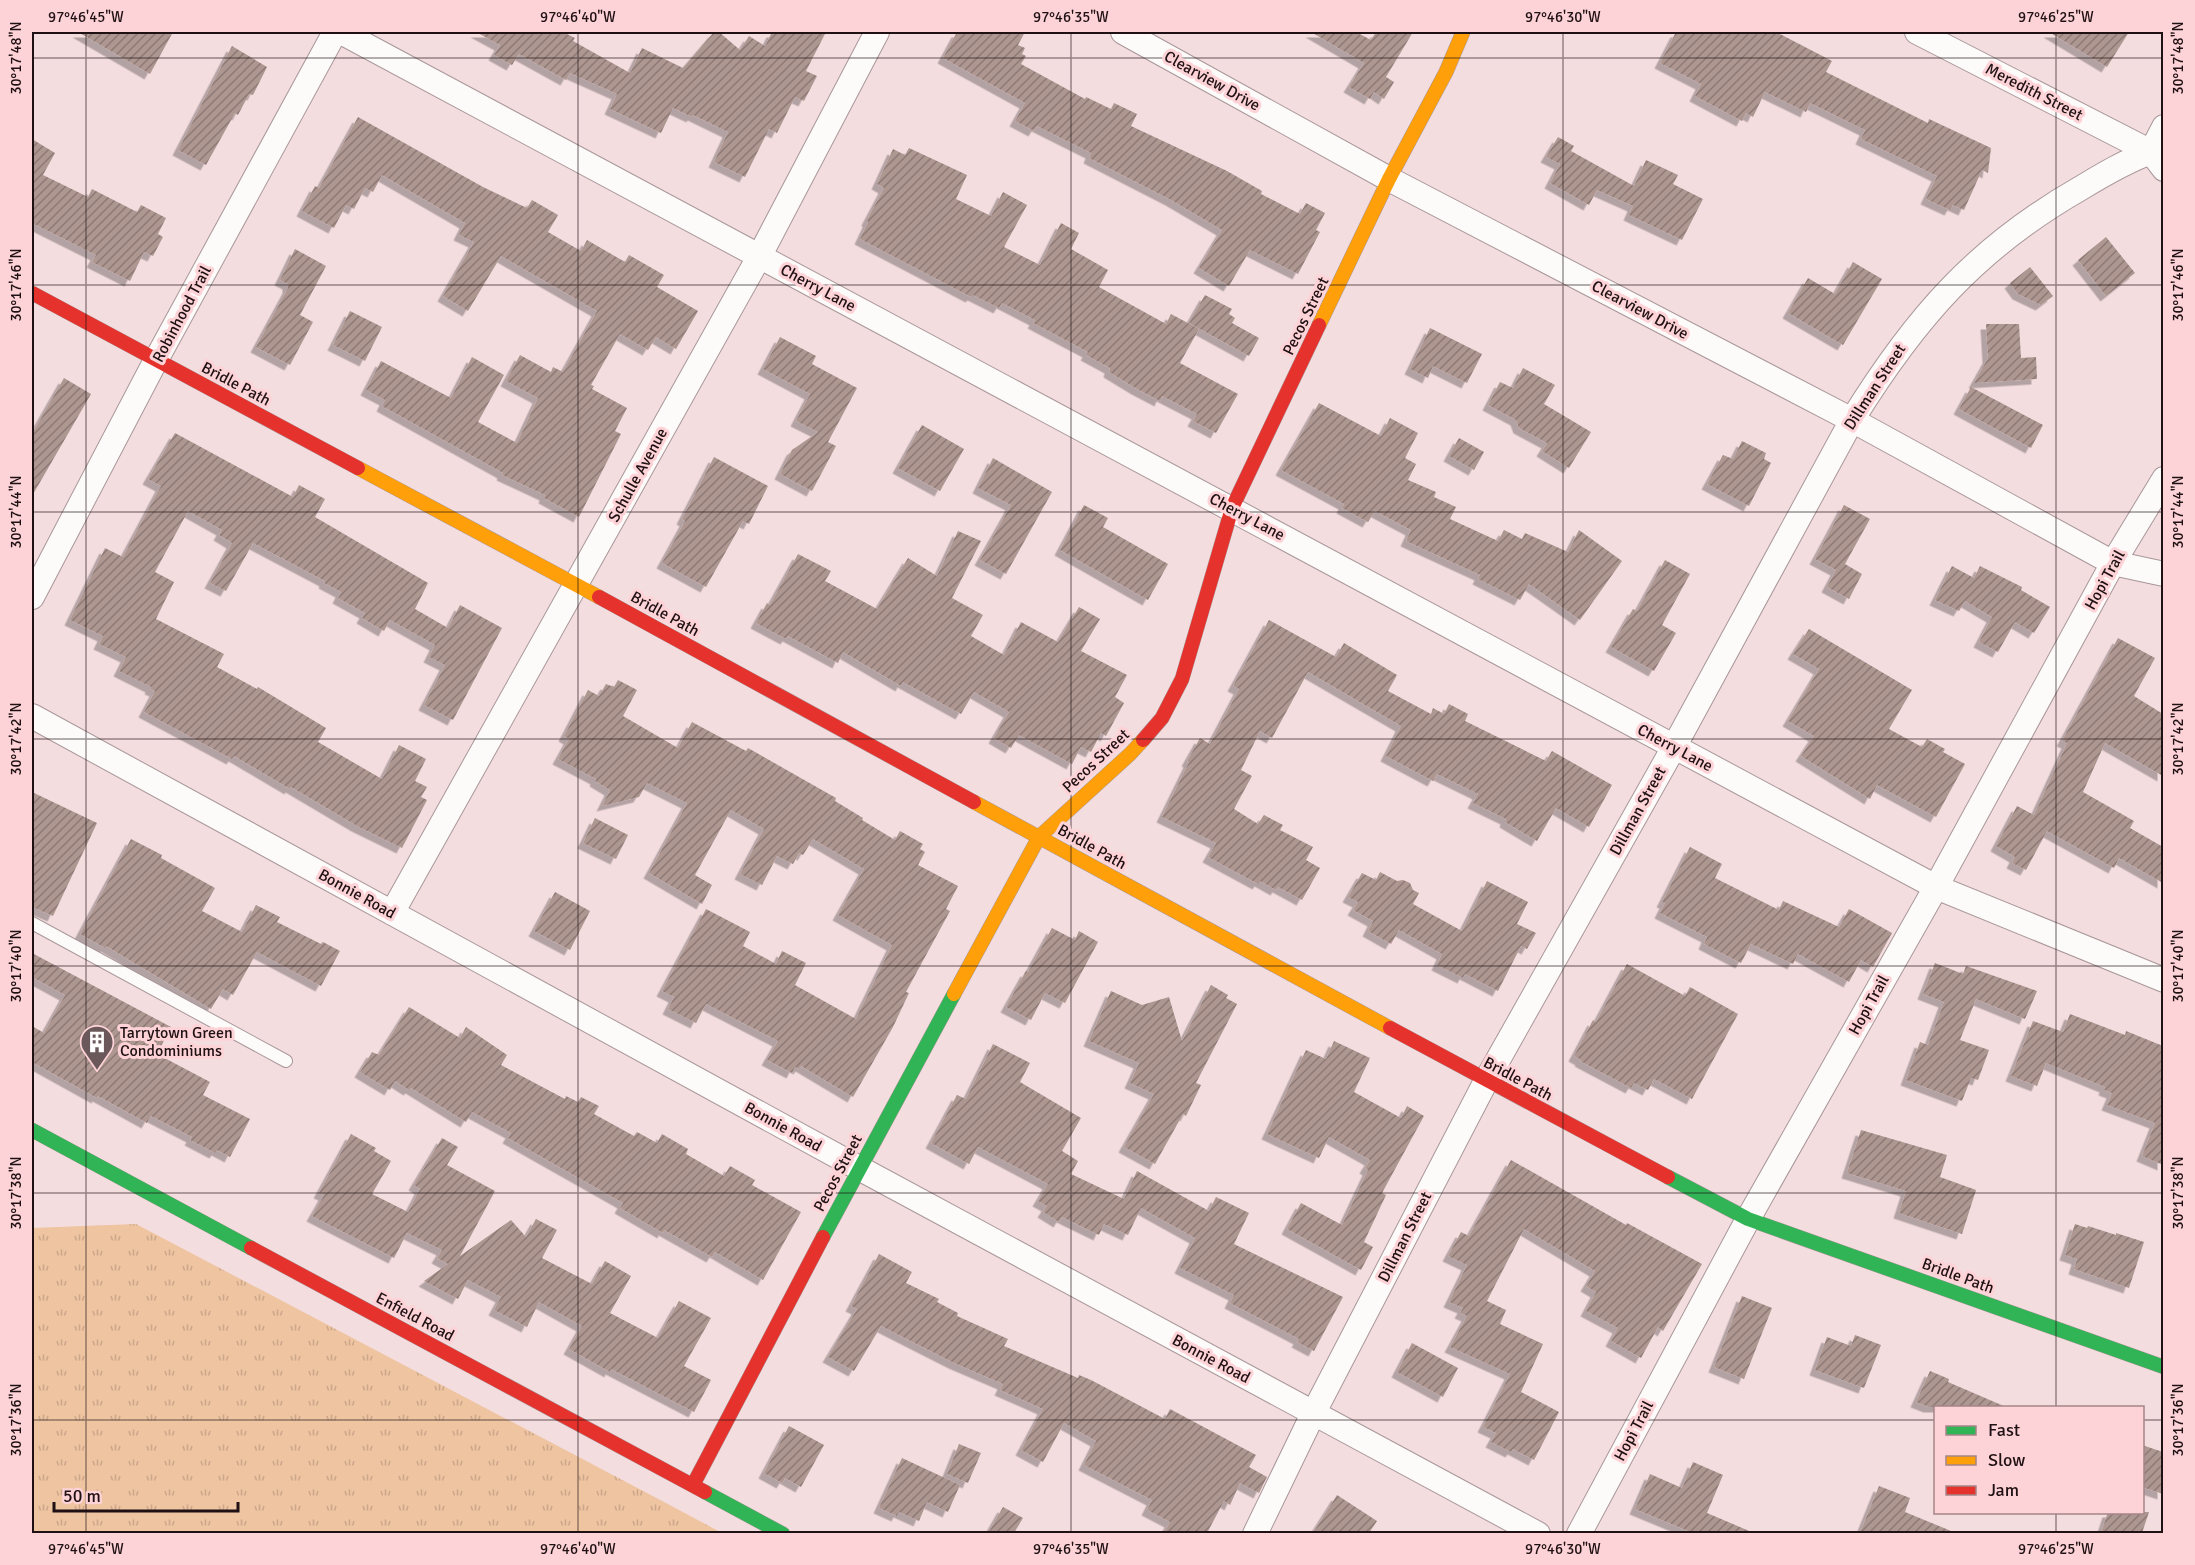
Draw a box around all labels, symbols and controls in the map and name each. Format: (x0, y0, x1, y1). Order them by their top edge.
text: 97°46'45"W (48, 8, 124, 26)
text: 97°46'40"W (540, 8, 616, 26)
text: 97°46'35"W (1033, 8, 1109, 26)
text: 97°46'30"W (1525, 8, 1601, 26)
text: 97°46'25"W (2018, 8, 2094, 26)
text: 30°17'48"N (7, 21, 25, 95)
text: 30°17'48"N (2169, 21, 2187, 95)
street label: Clearview Drive (1160, 46, 1264, 116)
street label: Meredith Street (1982, 59, 2086, 125)
text: 30°17'46"N (7, 248, 25, 322)
text: 30°17'46"N (2169, 248, 2187, 322)
street label: Cherry Lane (777, 260, 859, 316)
street label: Robinhood Trail (148, 262, 216, 366)
street label: Pecos Street (1278, 273, 1334, 358)
street label: Clearview Drive (1588, 276, 1692, 344)
street label: Dillman Street (1840, 340, 1910, 434)
street label: Bridle Path (198, 357, 274, 411)
street label: Schulle Avenue (604, 424, 672, 526)
text: 30°17'44"N (7, 475, 25, 549)
text: 30°17'44"N (2169, 475, 2187, 549)
street label: Cherry Lane (1206, 489, 1288, 545)
street label: Hopi Trail (2080, 546, 2130, 613)
street label: Bridle Path (627, 587, 703, 641)
text: 30°17'42"N (7, 702, 25, 776)
text: 30°17'42"N (2169, 702, 2187, 776)
street label: Cherry Lane (1634, 720, 1716, 776)
street label: Pecos Street (1058, 725, 1134, 797)
street label: Dillman Street (1605, 763, 1671, 859)
street label: Bridle Path (1054, 820, 1130, 874)
street label: Bonnie Road (315, 865, 399, 923)
text: 30°17'40"N (7, 929, 25, 1003)
text: 30°17'40"N (2169, 929, 2187, 1003)
street label: Hopi Trail (1844, 971, 1894, 1038)
place label: Tarrytown Green Condominiums (120, 1023, 233, 1061)
building icon: Tarrytown Green Condominiums (79, 1024, 115, 1071)
street label: Bridle Path (1480, 1052, 1556, 1106)
street label: Bonnie Road (741, 1098, 825, 1156)
street label: Pecos Street (809, 1131, 867, 1215)
text: 30°17'38"N (7, 1156, 25, 1230)
text: 30°17'38"N (2169, 1156, 2187, 1230)
street label: Dillman Street (1374, 1188, 1436, 1286)
street label: Bridle Path (1919, 1254, 1997, 1298)
street label: Enfield Road (372, 1288, 458, 1346)
street label: Bonnie Road (1169, 1330, 1253, 1388)
text: 30°17'36"N (7, 1383, 25, 1457)
text: 30°17'36"N (2169, 1383, 2187, 1457)
street label: Hopi Trail (1610, 1397, 1658, 1465)
legend (1934, 1406, 2144, 1514)
text: Fast (1988, 1419, 2020, 1441)
text: Slow (1988, 1449, 2025, 1471)
scale bar (54, 1475, 238, 1513)
text: Jam (1988, 1479, 2019, 1501)
text: 50 m (63, 1485, 101, 1507)
text: 97°46'45"W (48, 1540, 124, 1558)
text: 97°46'40"W (540, 1540, 616, 1558)
text: 97°46'35"W (1033, 1540, 1109, 1558)
text: 97°46'30"W (1525, 1540, 1601, 1558)
text: 97°46'25"W (2018, 1540, 2094, 1558)

